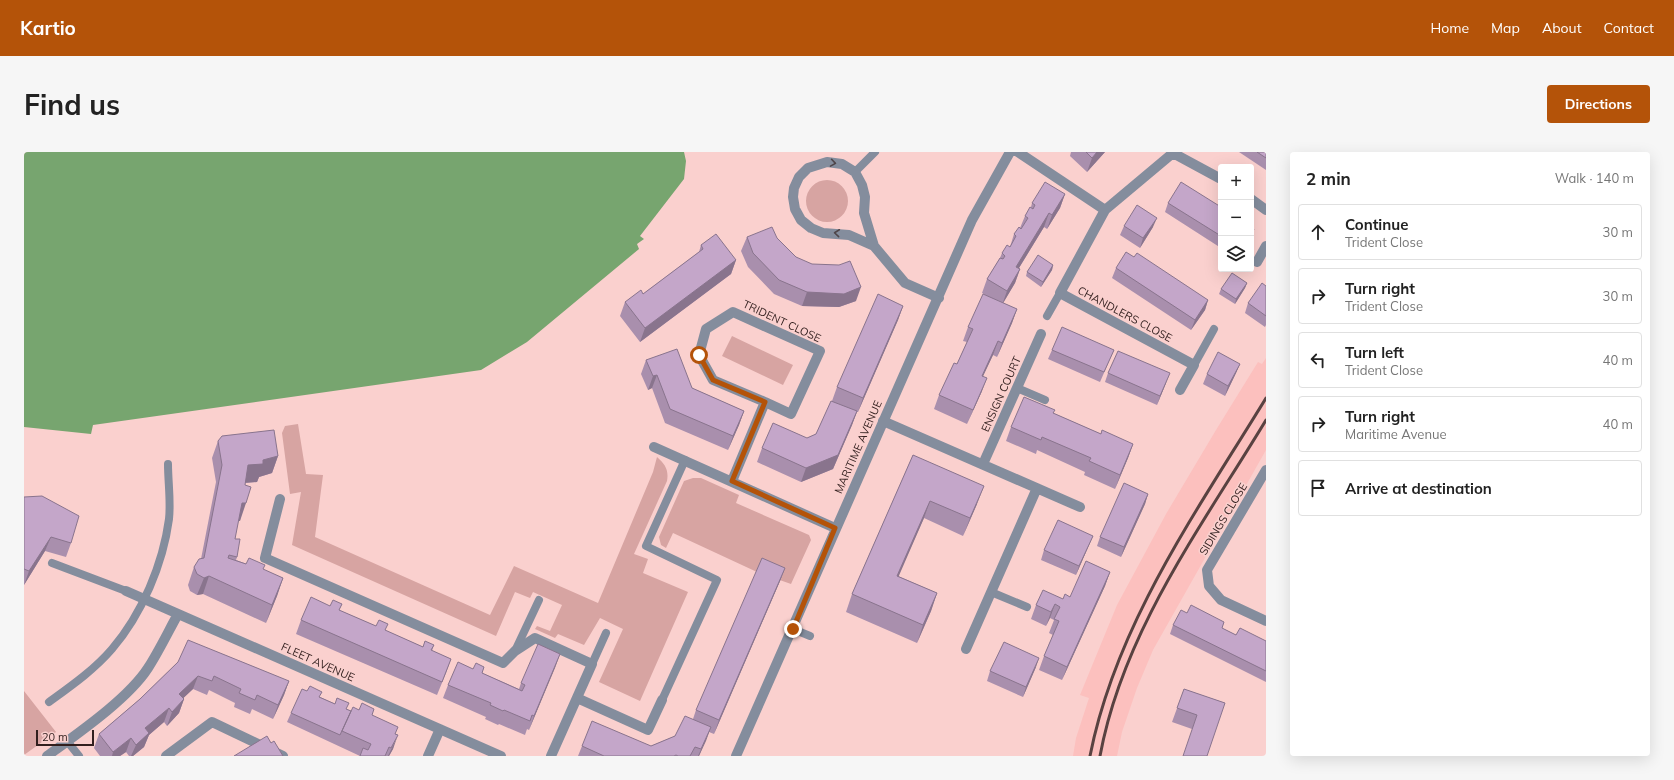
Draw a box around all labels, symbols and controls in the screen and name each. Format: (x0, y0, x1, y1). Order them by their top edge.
text: Kartio (20, 16, 76, 40)
text: Home (1430, 19, 1469, 37)
text: Map (1491, 19, 1520, 37)
text: About (1542, 19, 1582, 37)
text: Contact (1604, 19, 1654, 37)
button: Directions (1547, 85, 1650, 123)
text: Find us (24, 87, 120, 122)
one-way arrow (830, 158, 836, 167)
map controls (1218, 164, 1254, 272)
button: + (1218, 164, 1254, 200)
text: 2 min (1306, 168, 1351, 189)
text: Walk · 140 m (1555, 170, 1634, 186)
button: − (1218, 200, 1254, 236)
text: Continue (1345, 215, 1408, 234)
icon: ahead (1307, 221, 1329, 243)
text: 30 m (1603, 224, 1633, 240)
one-way arrow (834, 229, 840, 238)
text: Trident Close (1345, 234, 1423, 250)
button: layers (1218, 236, 1254, 272)
text: Turn right (1345, 279, 1415, 298)
street label: CHANDLERS CLOSE (1075, 283, 1175, 345)
icon: right (1307, 285, 1329, 307)
text: 30 m (1603, 288, 1633, 304)
street label: TRIDENT CLOSE (741, 297, 823, 345)
text: Trident Close (1345, 298, 1423, 314)
text: Turn left (1345, 343, 1404, 362)
route start (690, 346, 708, 364)
icon: left (1307, 349, 1329, 371)
text: 40 m (1603, 352, 1633, 368)
street label: ENSIGN COURT (978, 354, 1024, 434)
text: Trident Close (1345, 362, 1423, 378)
street label: MARITIME AVENUE (831, 398, 885, 496)
text: Turn right (1345, 407, 1415, 426)
icon: right (1307, 413, 1329, 435)
text: 40 m (1603, 416, 1633, 432)
text: Maritime Avenue (1345, 426, 1447, 442)
icon: arrive (1307, 477, 1329, 499)
text: Arrive at destination (1345, 479, 1492, 498)
street label: SIDINGS CLOSE (1196, 480, 1250, 558)
route end (784, 620, 802, 638)
street label: FLEET AVENUE (279, 640, 357, 684)
scale bar (36, 728, 94, 747)
text: 20 m (42, 730, 68, 744)

